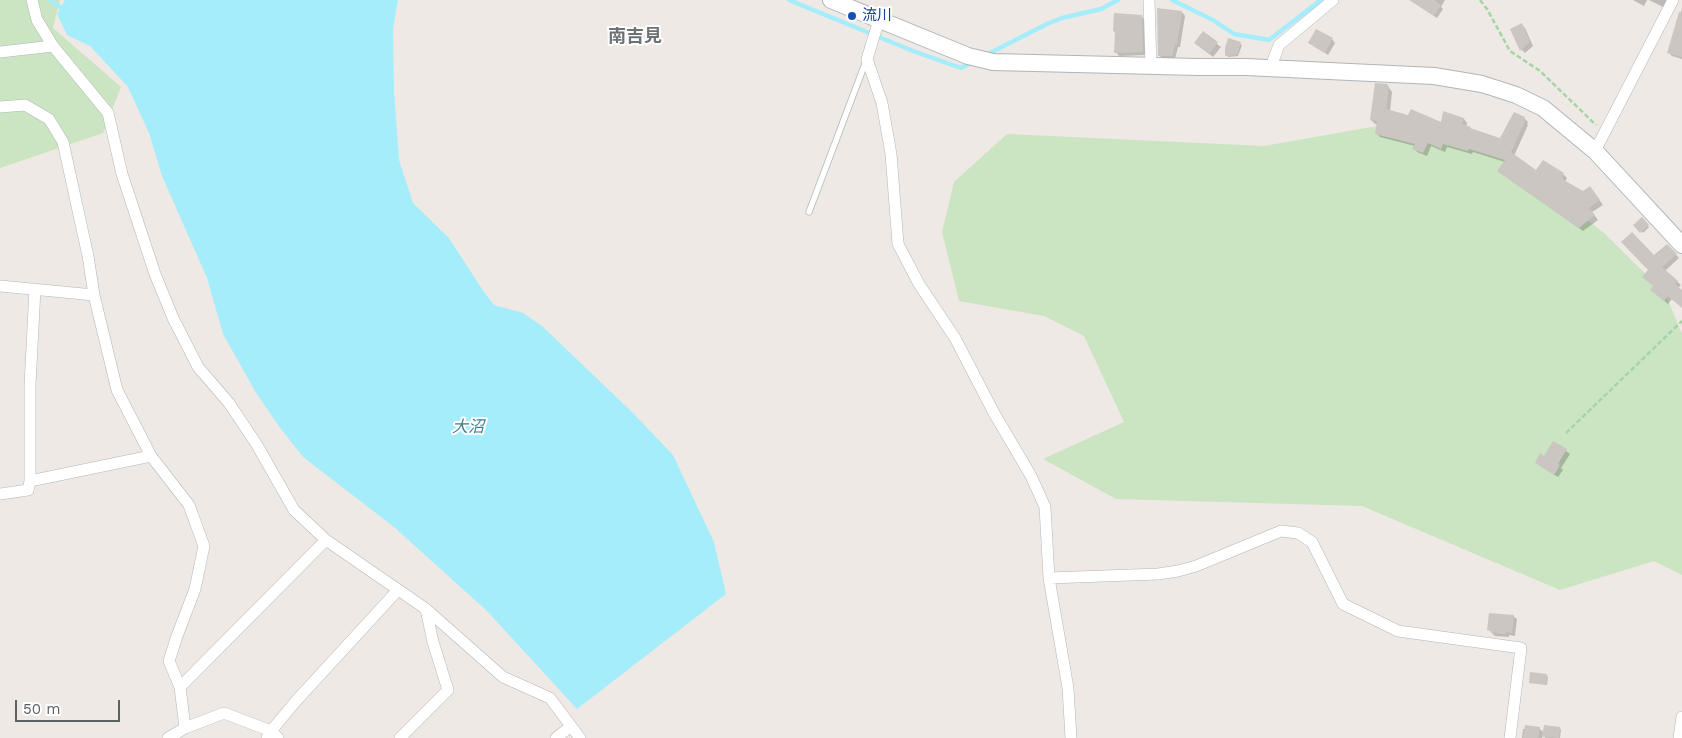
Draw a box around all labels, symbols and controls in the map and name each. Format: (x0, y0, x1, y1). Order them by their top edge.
place label: 流川 (862, 7, 892, 25)
marker: 流川 (846, 10, 858, 22)
district label: 南吉見 (608, 26, 662, 48)
water label: 大沼 (452, 417, 484, 437)
scale bar (18, 690, 122, 722)
text: 50 m (23, 700, 60, 718)

